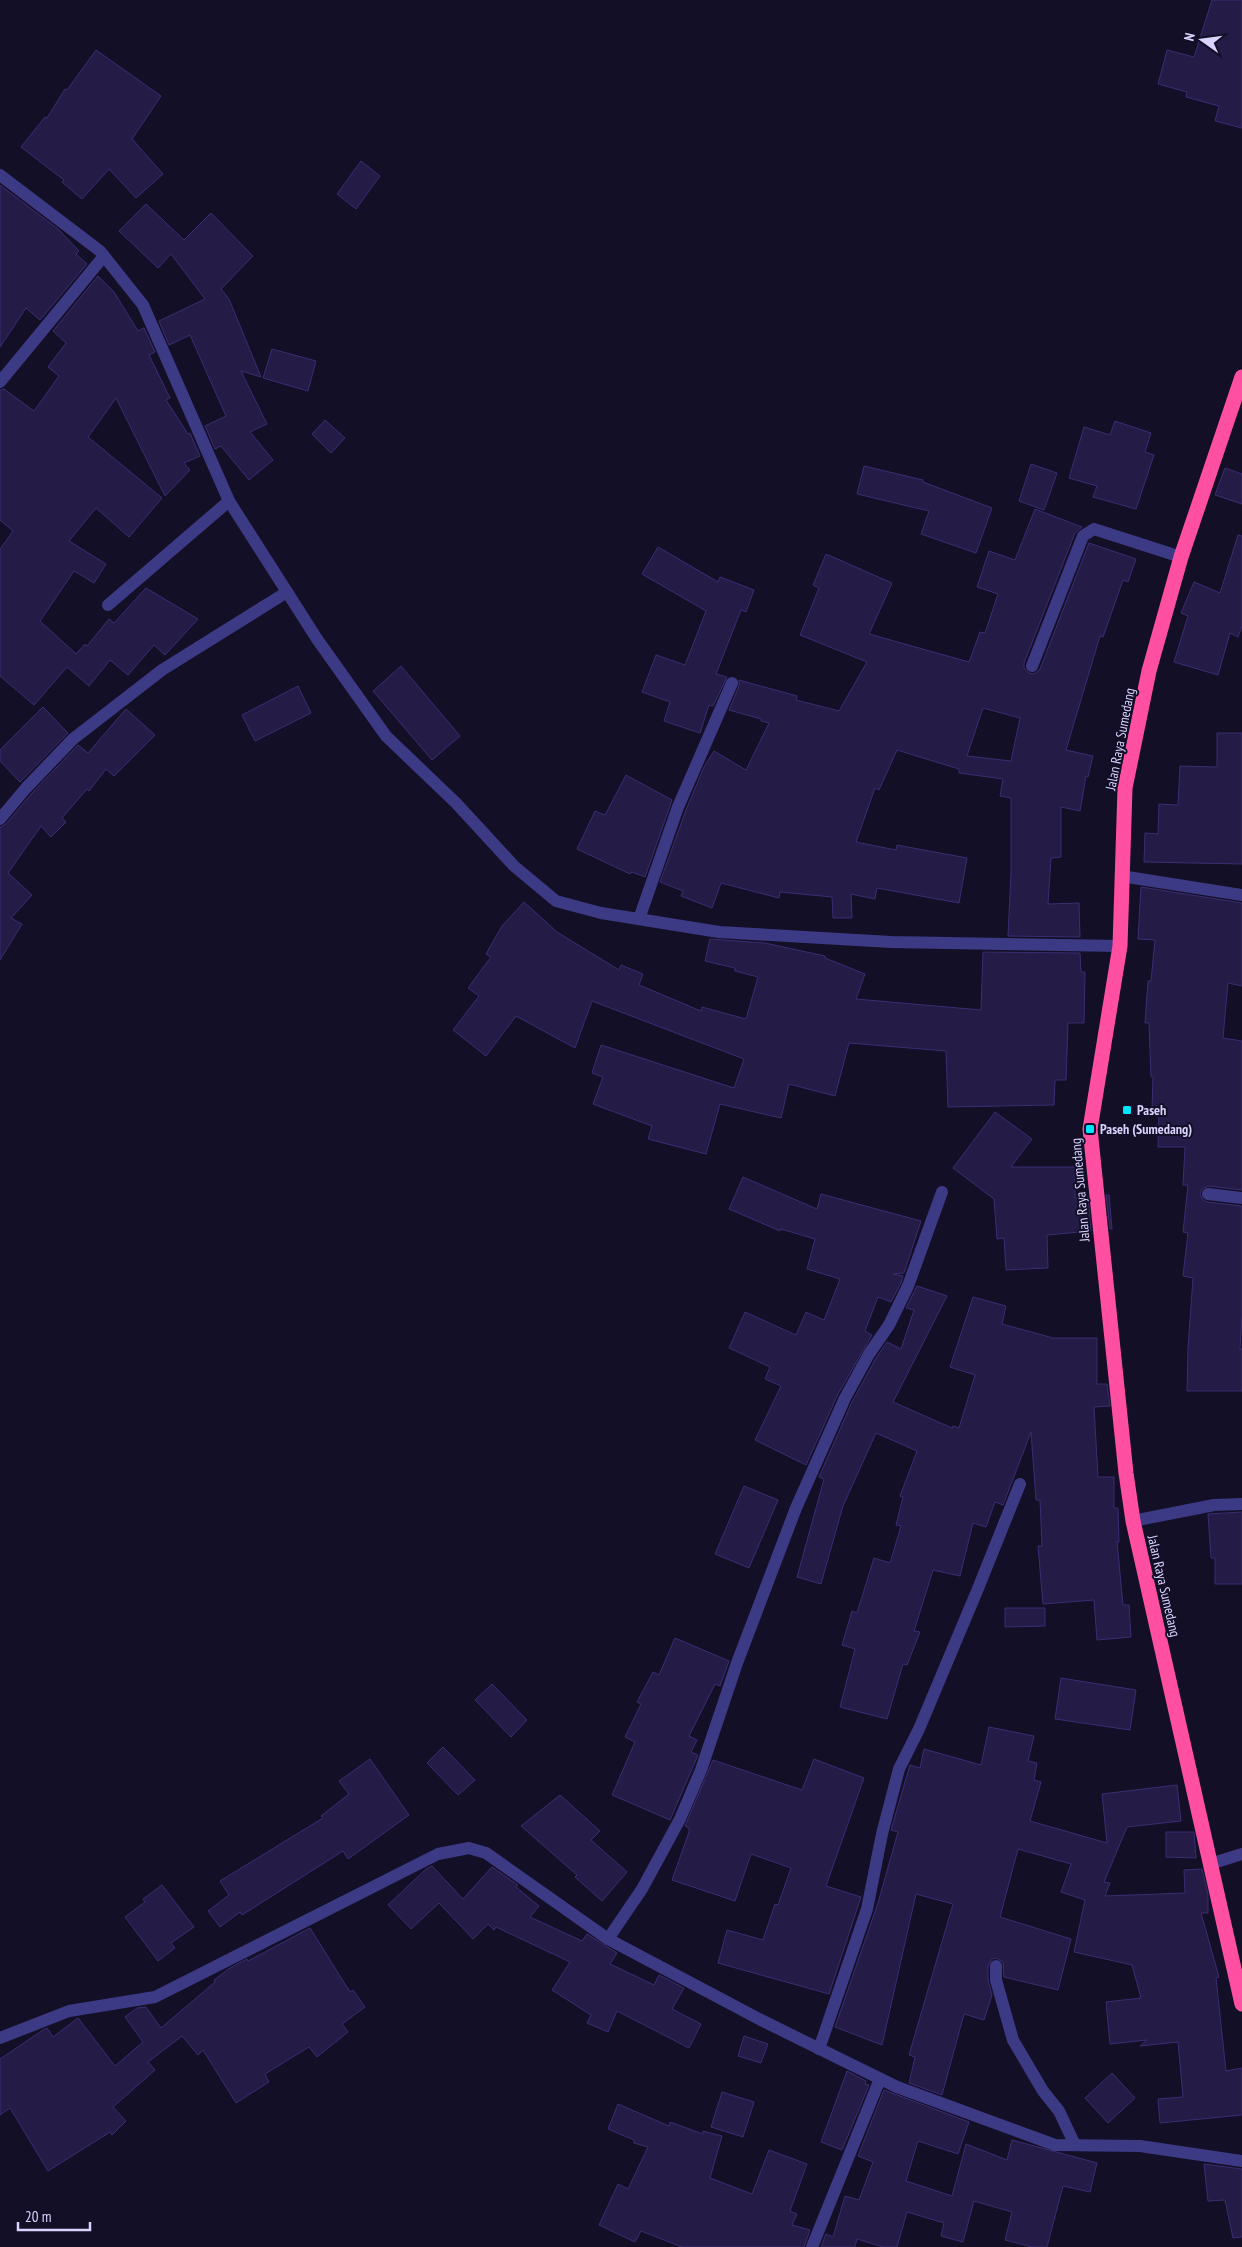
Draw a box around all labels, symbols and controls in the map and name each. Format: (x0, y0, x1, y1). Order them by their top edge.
north arrow (1177, 15, 1227, 65)
text: N (1180, 31, 1199, 43)
street label: Jalan Raya Sumedang (1101, 686, 1139, 793)
place label: Paseh (1137, 1101, 1166, 1119)
marker: Paseh (1121, 1104, 1133, 1116)
place label: Paseh (Sumedang) (1100, 1120, 1192, 1138)
marker: Paseh (Sumedang) (1084, 1123, 1096, 1135)
street label: Jalan Raya Sumedang (1067, 1137, 1094, 1244)
street label: Jalan Raya Sumedang (1143, 1532, 1184, 1639)
scale bar (18, 2200, 90, 2232)
text: 20 m (25, 2207, 51, 2226)

